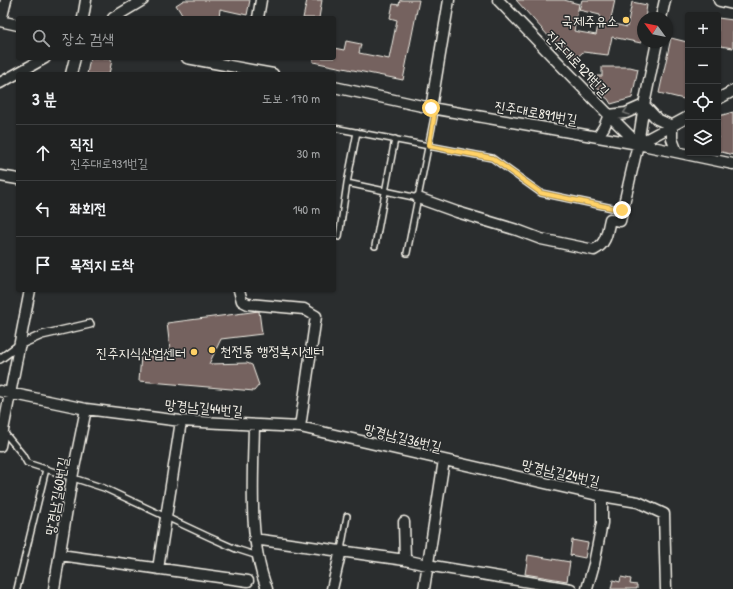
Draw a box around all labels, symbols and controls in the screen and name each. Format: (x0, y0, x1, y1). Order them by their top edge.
place label: 국제주유소 (562, 11, 618, 30)
north arrow (637, 12, 673, 48)
map controls (685, 12, 721, 156)
button: + (685, 12, 721, 48)
marker: 국제주유소 (621, 15, 631, 25)
search box (16, 16, 336, 60)
street label: 진주대로929번길 (542, 26, 615, 100)
icon: search (30, 27, 52, 49)
text: 장소 검색 (62, 28, 114, 49)
button: − (685, 48, 721, 84)
button: locate (685, 84, 721, 120)
text: 3 분 (32, 87, 57, 110)
text: 도보 · 170 m (262, 89, 320, 107)
street label: 진주대로891번길 (493, 95, 580, 129)
route start (422, 99, 440, 117)
one-way arrow (623, 107, 630, 116)
button: layers (685, 120, 721, 156)
text: 직진 (70, 133, 94, 154)
icon: ahead (32, 142, 54, 164)
text: 30 m (297, 144, 320, 162)
text: 진주대로931번길 (70, 154, 148, 172)
icon: left (32, 198, 54, 220)
text: 좌회전 (70, 198, 106, 219)
text: 140 m (293, 200, 320, 218)
route end (613, 201, 631, 219)
icon: arrive (32, 254, 54, 276)
text: 목적지 도착 (70, 254, 134, 275)
place label: 천전동 행정복지센터 (220, 341, 325, 360)
place label: 진주지식산업센터 (96, 343, 186, 362)
marker: 천전동 행정복지센터 (207, 345, 217, 355)
marker: 진주지식산업센터 (189, 347, 199, 357)
street label: 망경남길44번길 (164, 394, 244, 420)
street label: 망경남길36번길 (362, 418, 445, 456)
street label: 망경남길24번길 (520, 454, 603, 490)
street label: 망경남길60번길 (40, 455, 72, 537)

